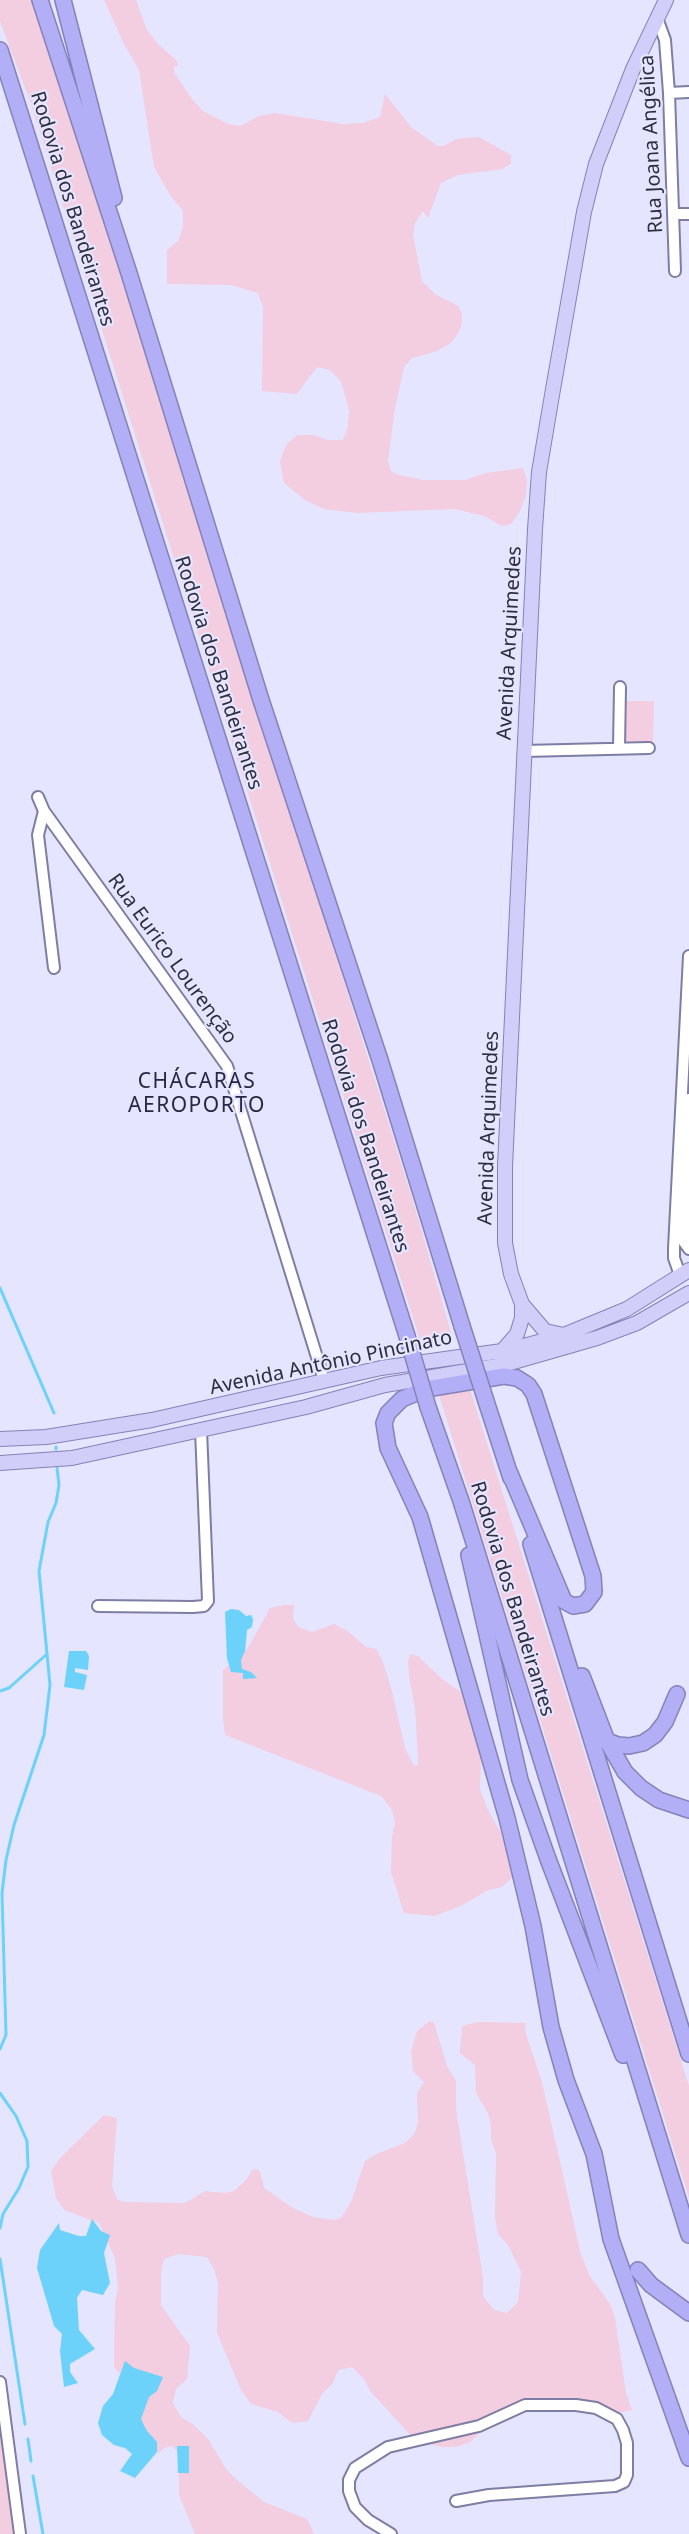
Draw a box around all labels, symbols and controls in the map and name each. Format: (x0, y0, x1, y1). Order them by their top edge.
street label: Rua Joana Angélica (635, 54, 669, 234)
street label: Rodovia dos Bandeirantes (25, 89, 119, 329)
street label: Avenida Arquimedes (493, 545, 527, 741)
street label: Rodovia dos Bandeirantes (169, 553, 267, 793)
street label: Rua Eurico Lourenção (102, 869, 242, 1049)
street label: Rodovia dos Bandeirantes (316, 1016, 414, 1256)
street label: Avenida Arquimedes (474, 1031, 504, 1225)
district label: CHÁCARAS AEROPORTO (128, 1069, 266, 1119)
street label: Avenida Antônio Pincinato (208, 1326, 454, 1400)
street label: Rodovia dos Bandeirantes (465, 1479, 559, 1719)

